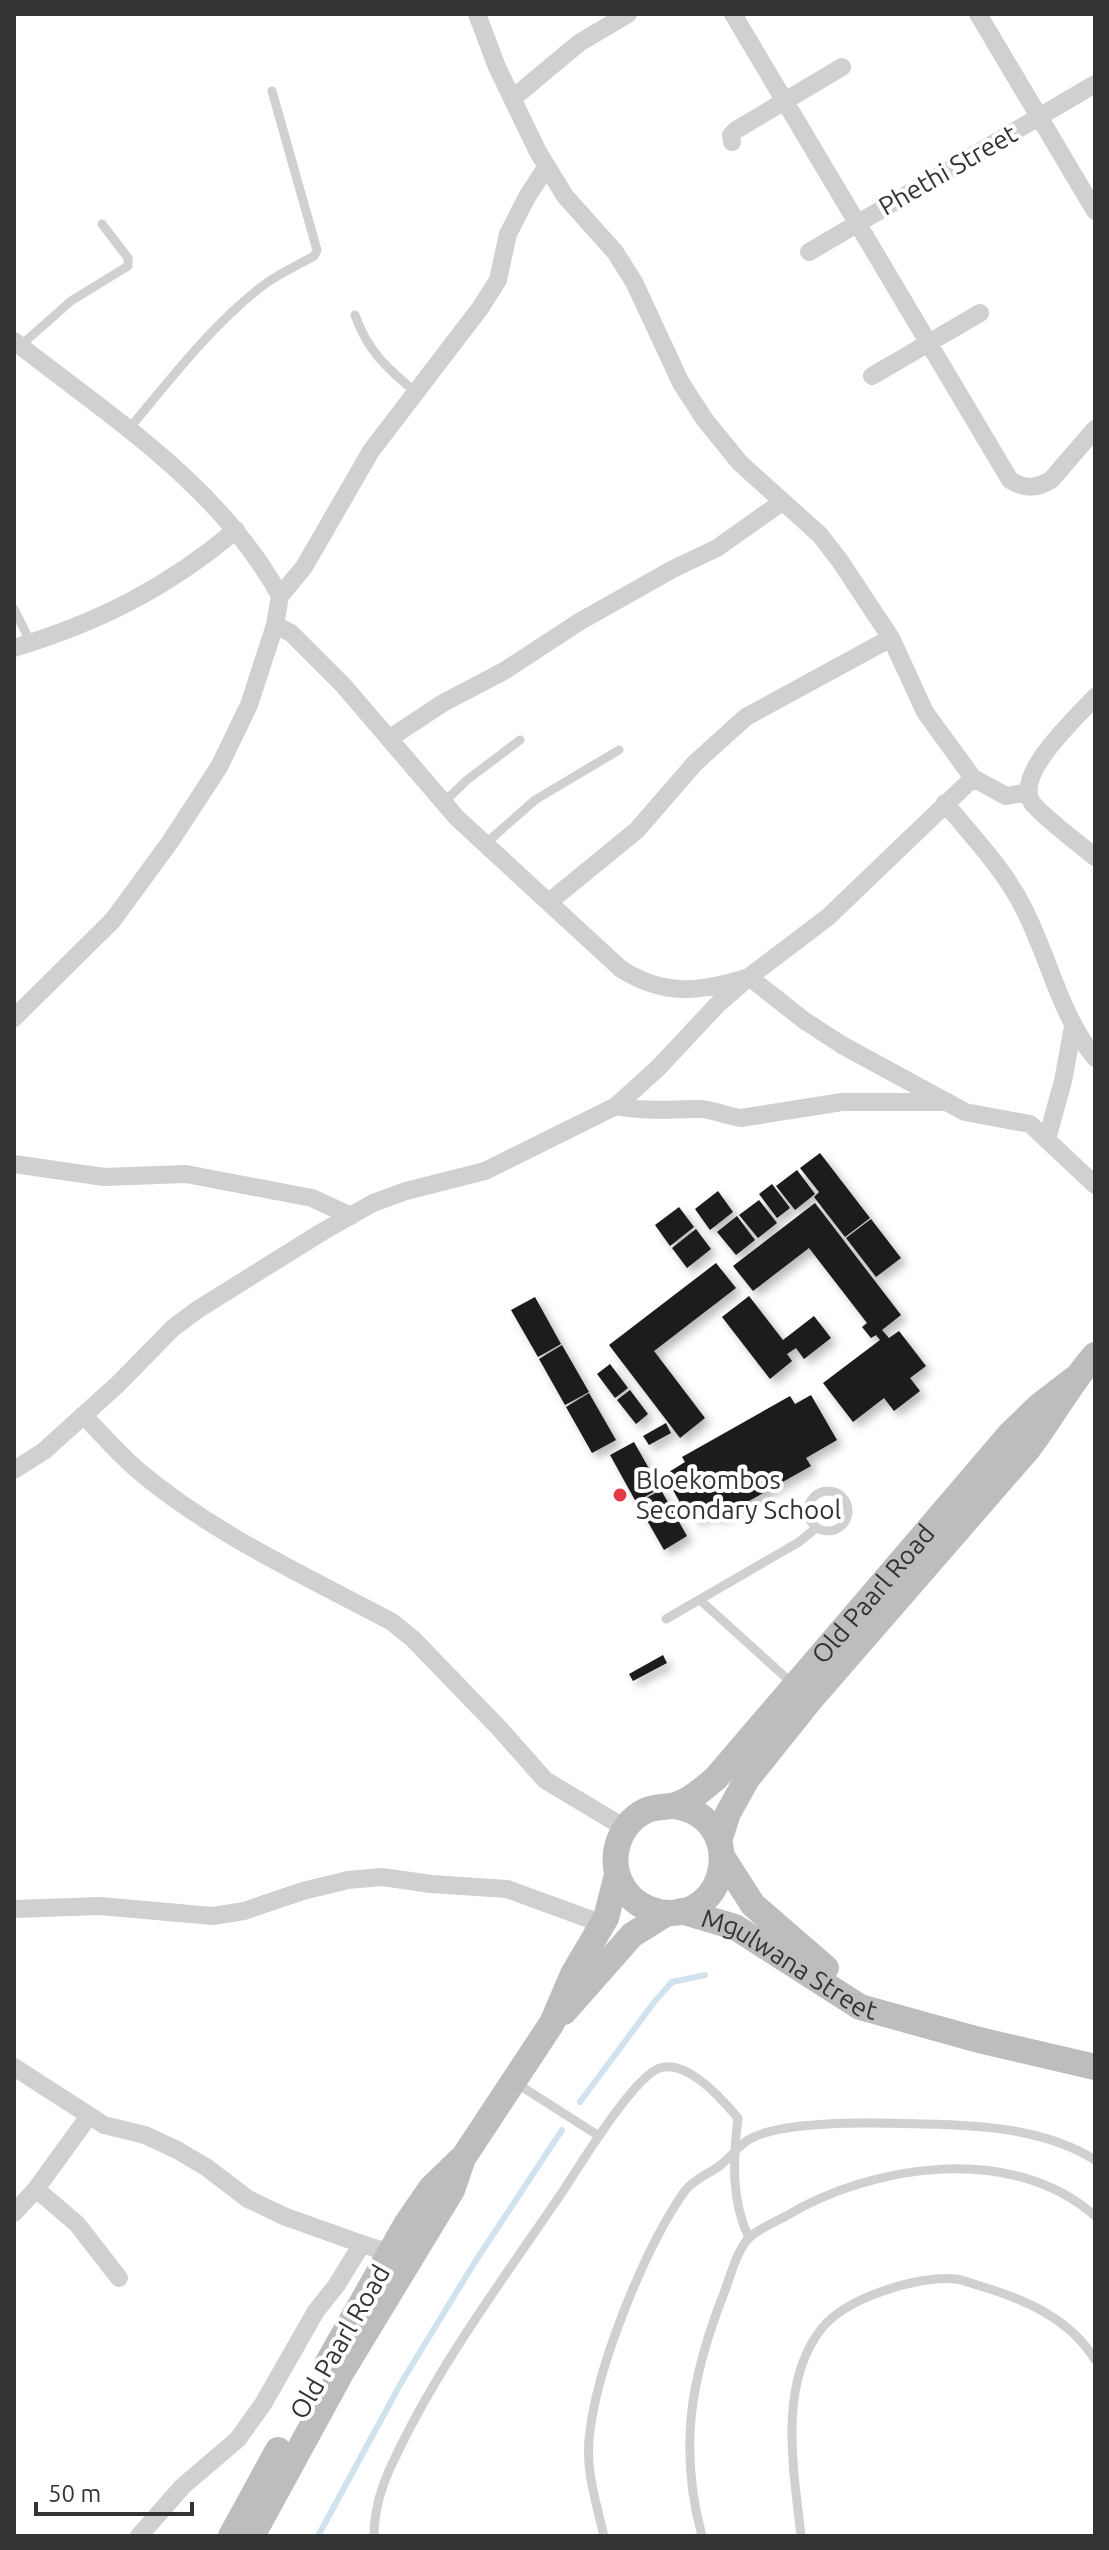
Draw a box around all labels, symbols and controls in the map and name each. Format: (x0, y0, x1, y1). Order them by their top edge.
street label: Phethi Street (874, 118, 1022, 221)
place label: Bloekombos Secondary School (636, 1465, 842, 1524)
marker: Bloekombos Secondary School (611, 1486, 629, 1504)
street label: Old Paarl Road (806, 1519, 940, 1669)
street label: Mgulwana Street (698, 1903, 880, 2025)
street label: Old Paarl Road (284, 2260, 395, 2424)
scale bar (36, 2466, 192, 2516)
text: 50 m (48, 2480, 101, 2507)

